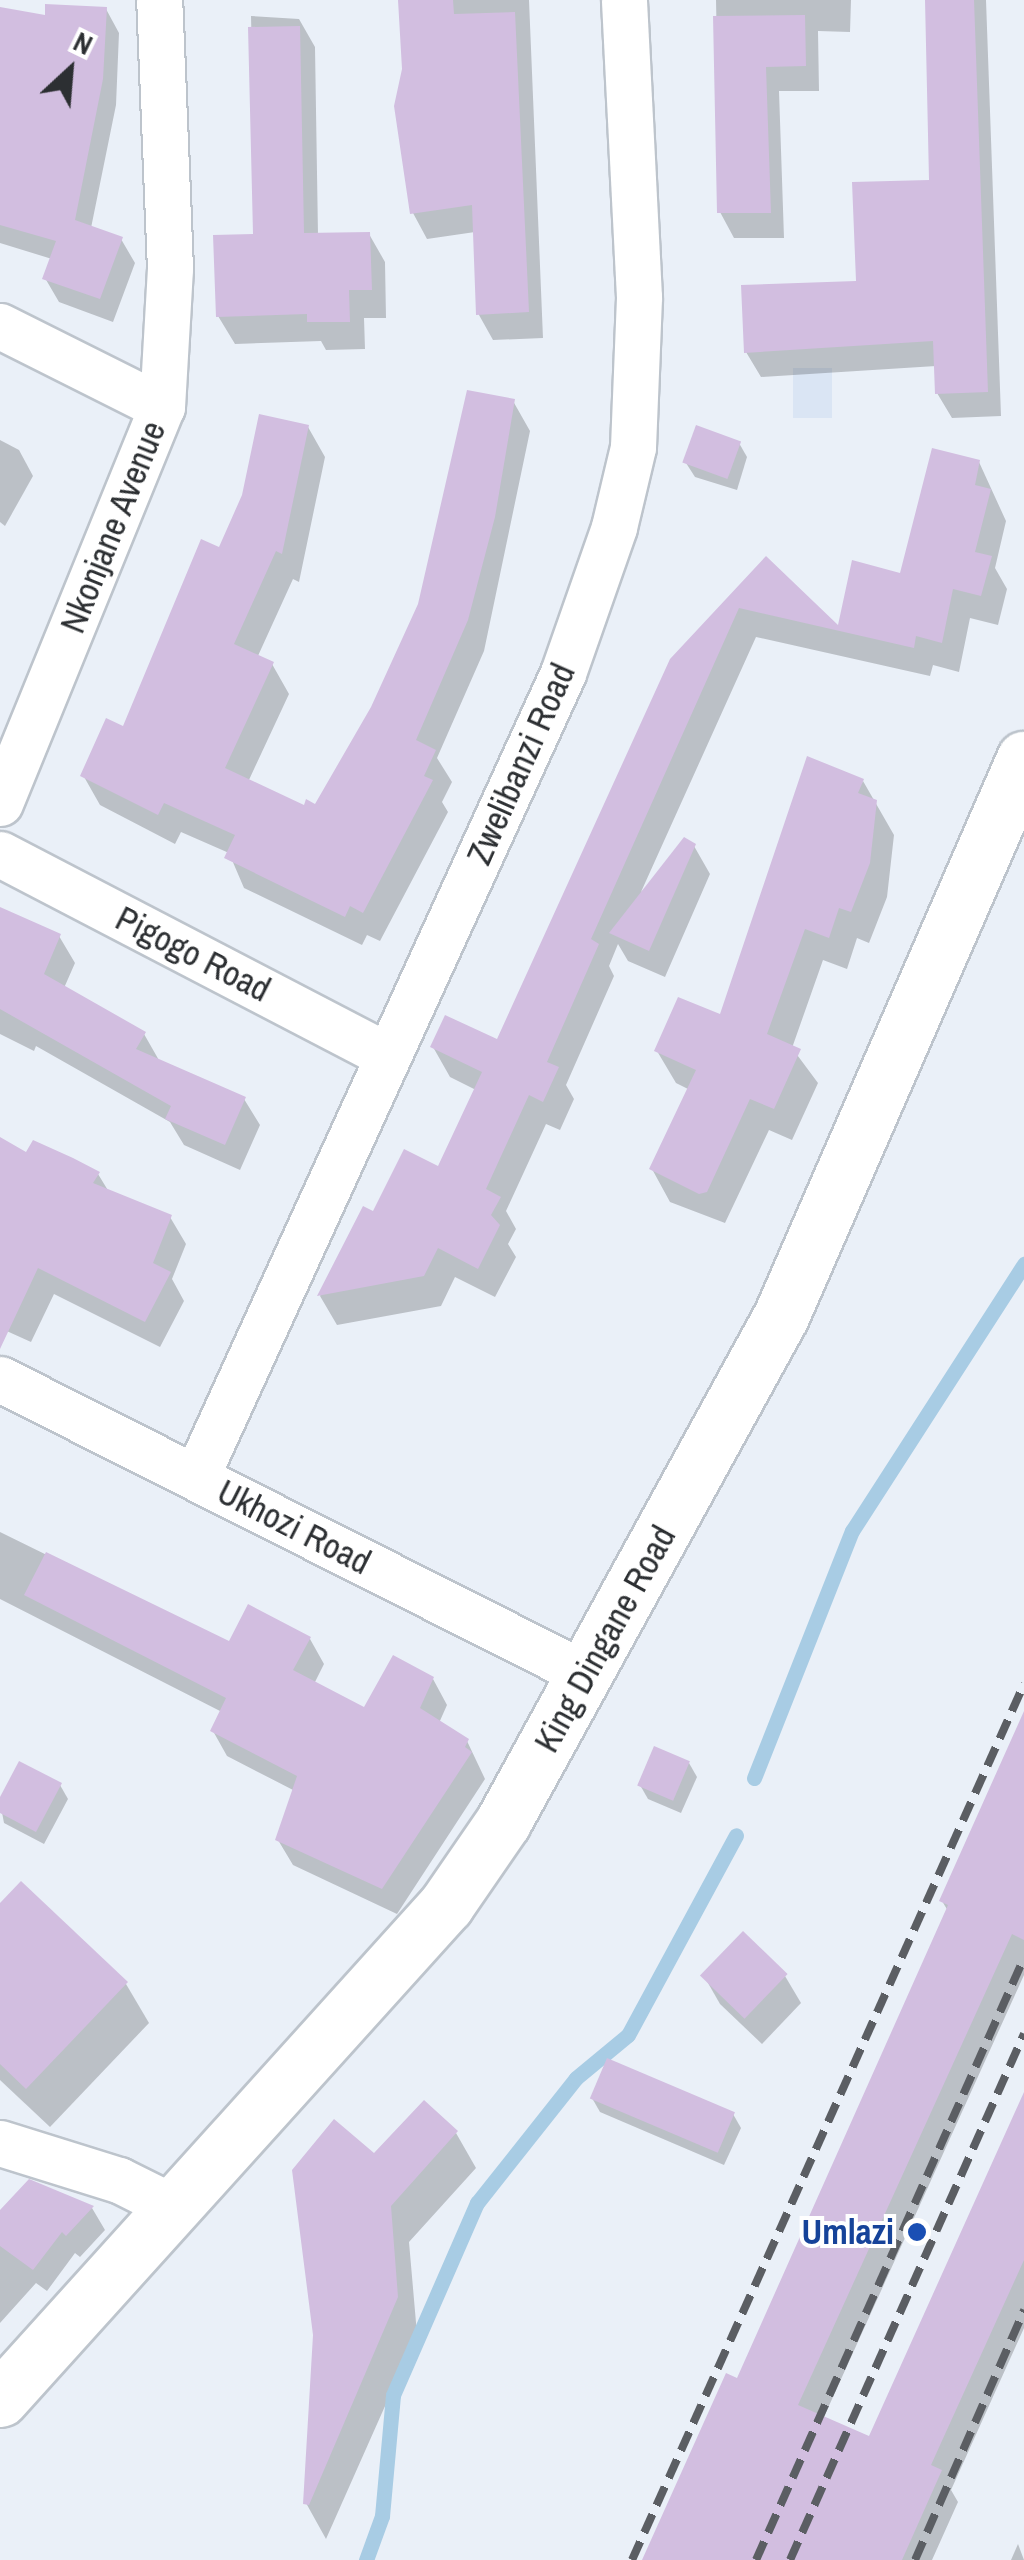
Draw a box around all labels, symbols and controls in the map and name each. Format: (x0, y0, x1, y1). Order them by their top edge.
north arrow (20, 20, 120, 120)
text: N (67, 22, 99, 64)
street label: Nkonjane Avenue (51, 414, 175, 640)
street label: Zwelibanzi Road (458, 657, 584, 871)
street label: Pigogo Road (109, 897, 277, 1011)
street label: Ukhozi Road (211, 1471, 377, 1583)
street label: King Dingane Road (526, 1519, 684, 1759)
place label: Umlazi (801, 2211, 894, 2253)
marker: Umlazi (904, 2219, 930, 2245)

